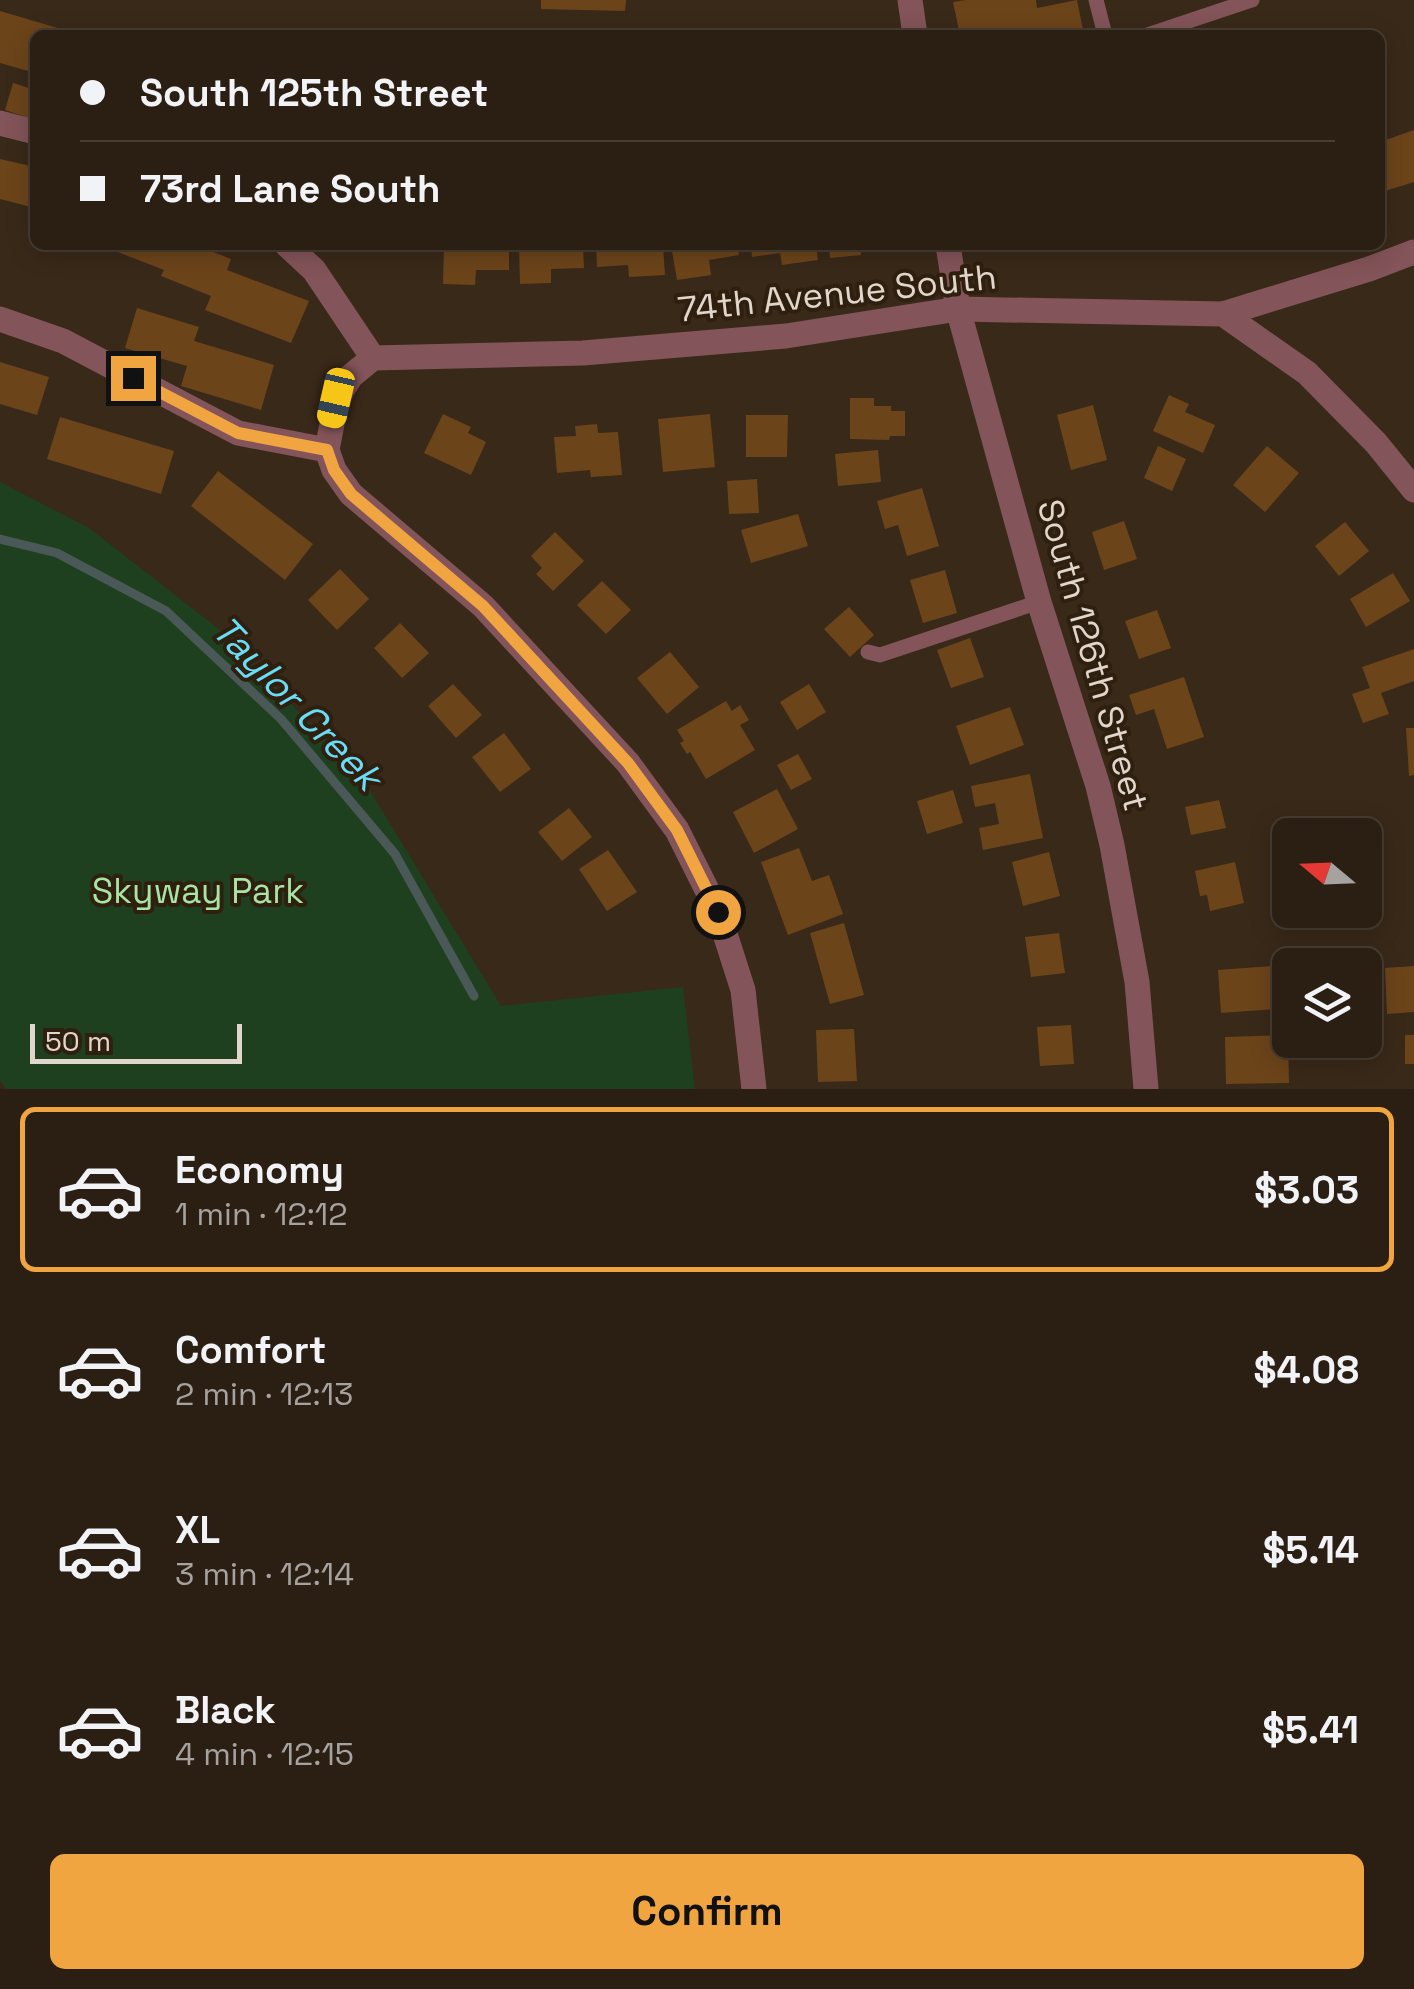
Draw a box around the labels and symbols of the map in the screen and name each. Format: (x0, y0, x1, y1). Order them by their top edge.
street label: 74th Avenue South (675, 254, 999, 332)
route end (111, 356, 156, 401)
car (315, 365, 357, 431)
street label: South 126th Street (1028, 494, 1158, 816)
water label: Taylor Creek (202, 606, 395, 804)
north arrow (1272, 818, 1382, 928)
park label: Skyway Park (92, 869, 304, 913)
route start (696, 890, 741, 935)
scale bar (30, 1019, 242, 1064)

